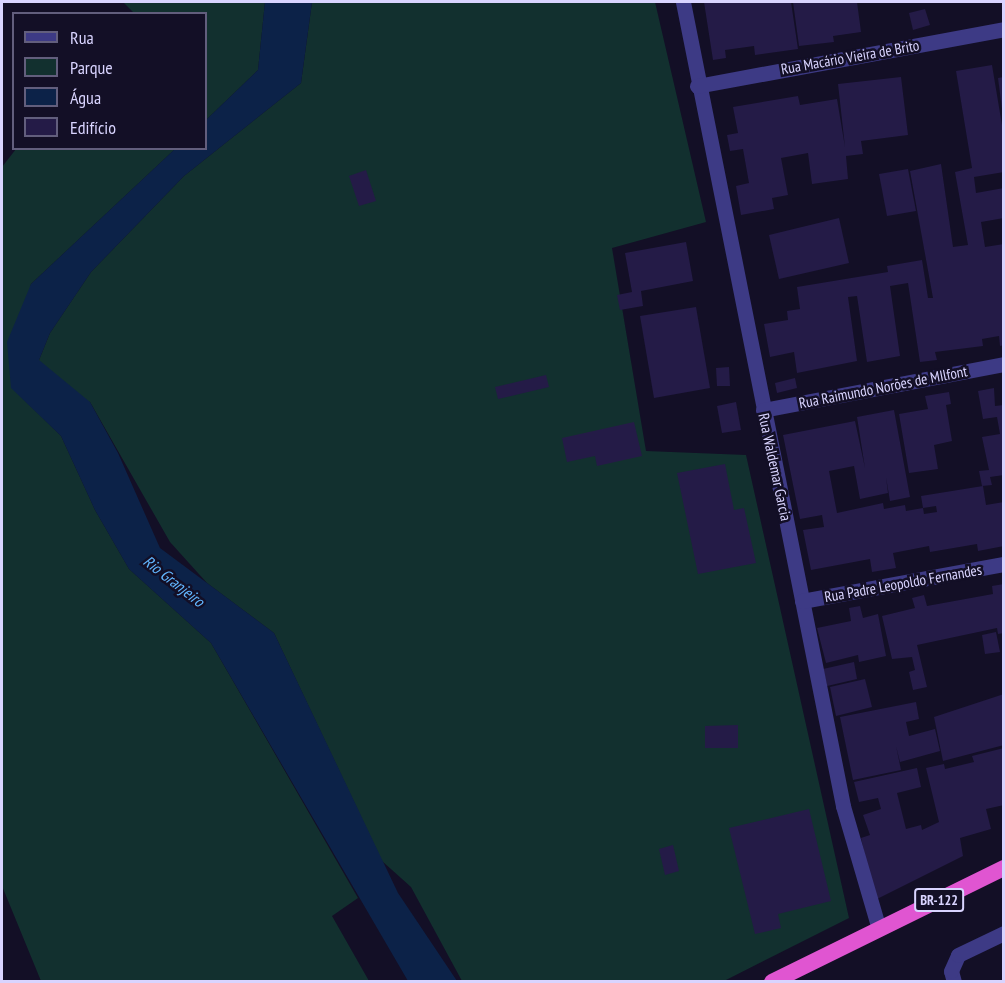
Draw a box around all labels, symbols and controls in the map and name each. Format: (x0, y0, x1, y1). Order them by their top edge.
legend (12, 12, 207, 150)
text: Rua (70, 26, 94, 49)
street label: Rua Macário Vieira de Brito (779, 36, 921, 78)
text: Parque (70, 56, 113, 79)
text: Água (70, 86, 101, 109)
text: Edifício (70, 116, 116, 139)
street label: Rua Raimundo Norões de MIlfont (797, 362, 969, 412)
street label: Rua Waldemar Garcia (755, 411, 795, 523)
water label: Rio Granjeiro (140, 551, 208, 611)
street label: Rua Padre Leopoldo Fernandes (823, 560, 983, 606)
road number: BR-122 (914, 889, 964, 911)

